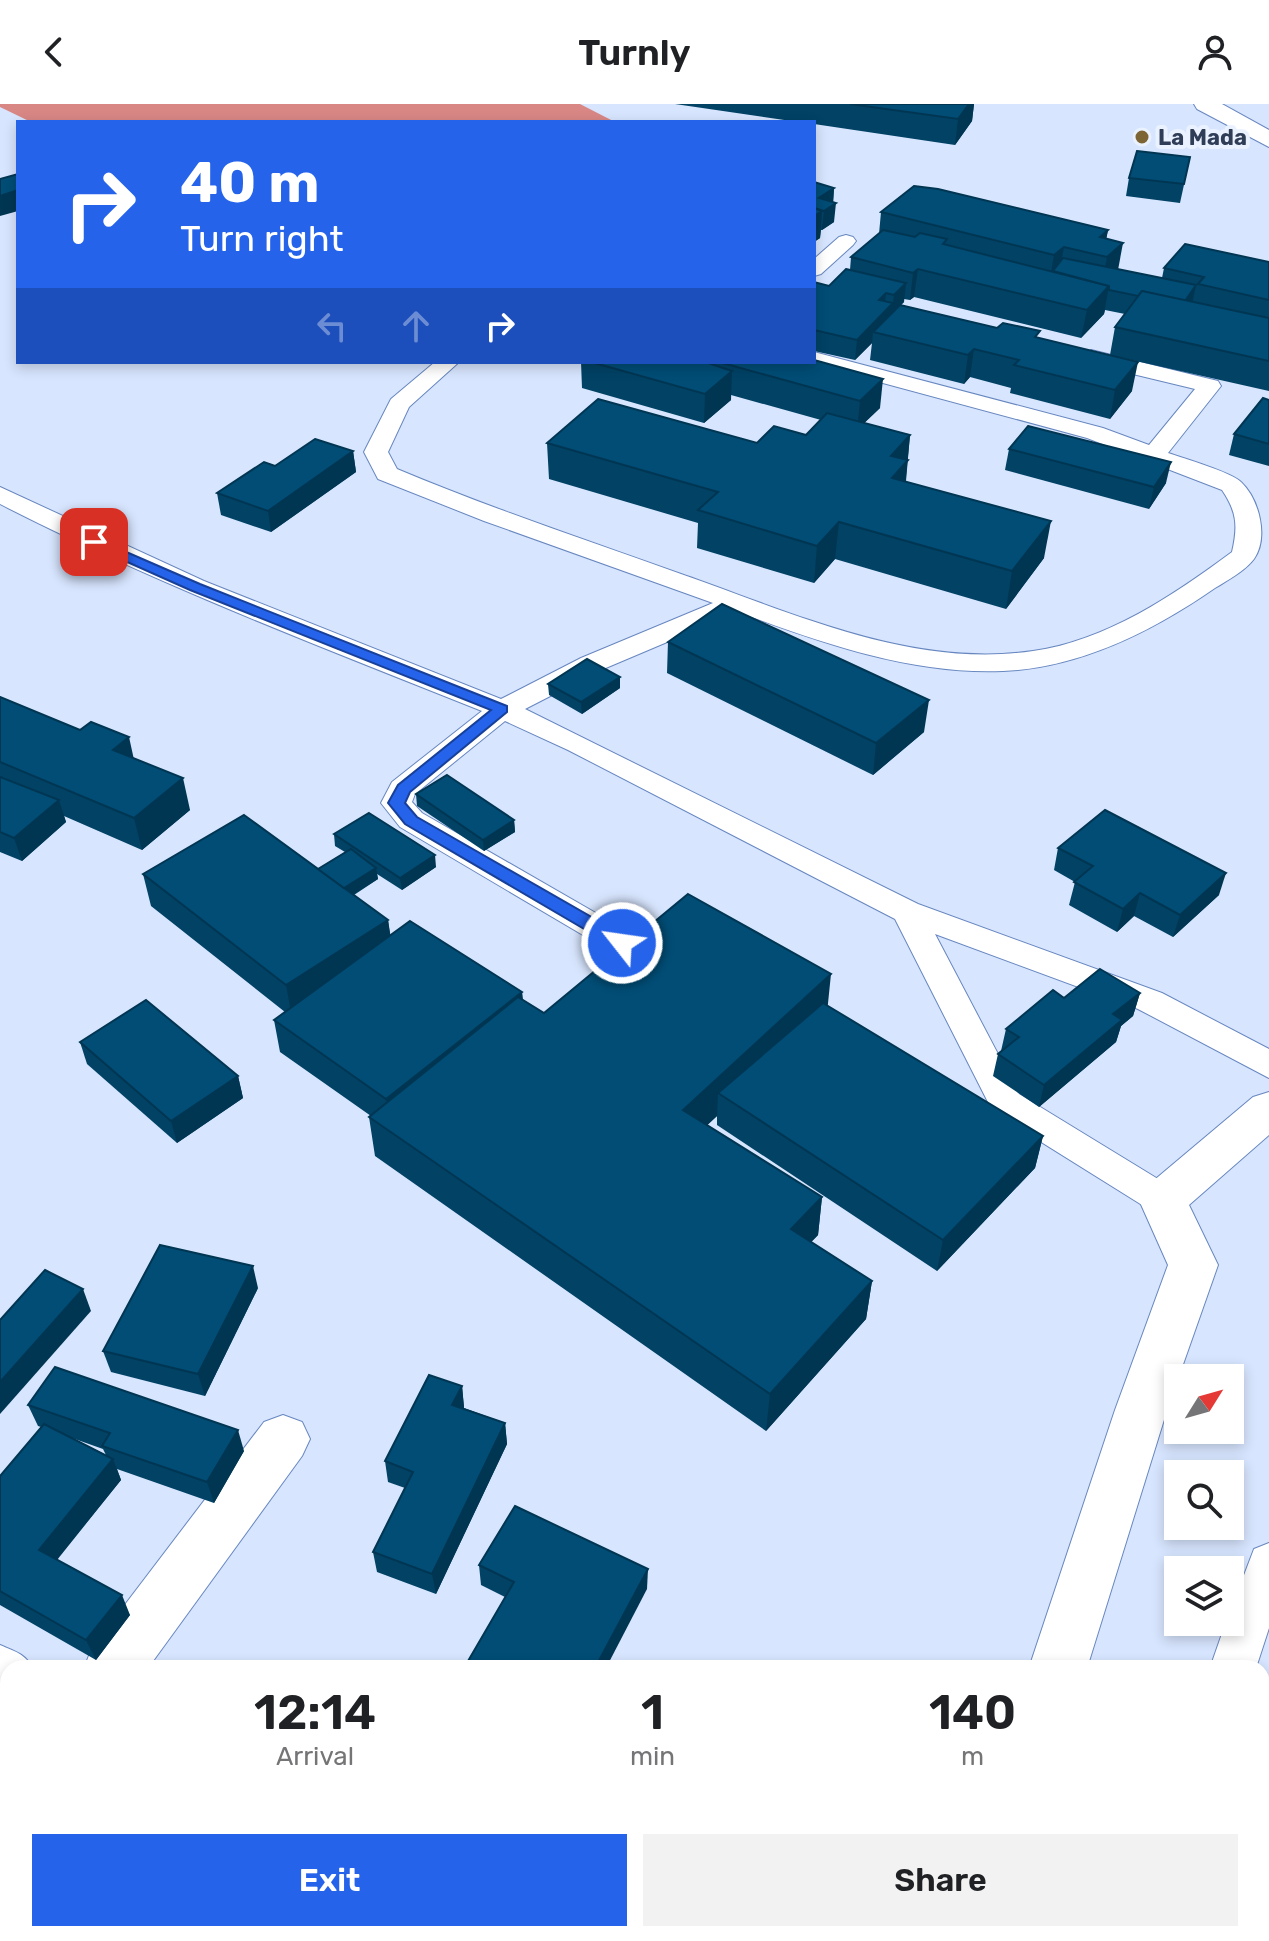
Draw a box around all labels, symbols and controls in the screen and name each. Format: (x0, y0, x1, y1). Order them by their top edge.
icon: back (32, 30, 76, 74)
icon: person (1193, 30, 1237, 74)
text: Turnly (578, 31, 691, 74)
place label: La Mada (1158, 124, 1247, 151)
marker: La Mada (1133, 128, 1151, 146)
text: 40 m (180, 150, 320, 216)
icon: right (48, 152, 152, 256)
text: Turn right (180, 217, 344, 260)
icon: left (310, 304, 354, 348)
icon: ahead (394, 304, 438, 348)
icon: right (478, 304, 522, 348)
pin (60, 508, 128, 576)
icon: arrive (72, 520, 116, 564)
position arrow (580, 901, 664, 985)
north arrow (1164, 1364, 1244, 1444)
map controls (1164, 1364, 1244, 1636)
button: search (1164, 1460, 1244, 1540)
button: layers (1164, 1556, 1244, 1636)
text: 12:14 (254, 1684, 376, 1741)
text: 1 (641, 1684, 664, 1741)
text: 140 (929, 1684, 1016, 1741)
text: Arrival (276, 1741, 354, 1772)
text: min (630, 1741, 675, 1772)
text: m (961, 1741, 984, 1772)
button: Exit (32, 1834, 627, 1926)
button: Share (643, 1834, 1238, 1926)

